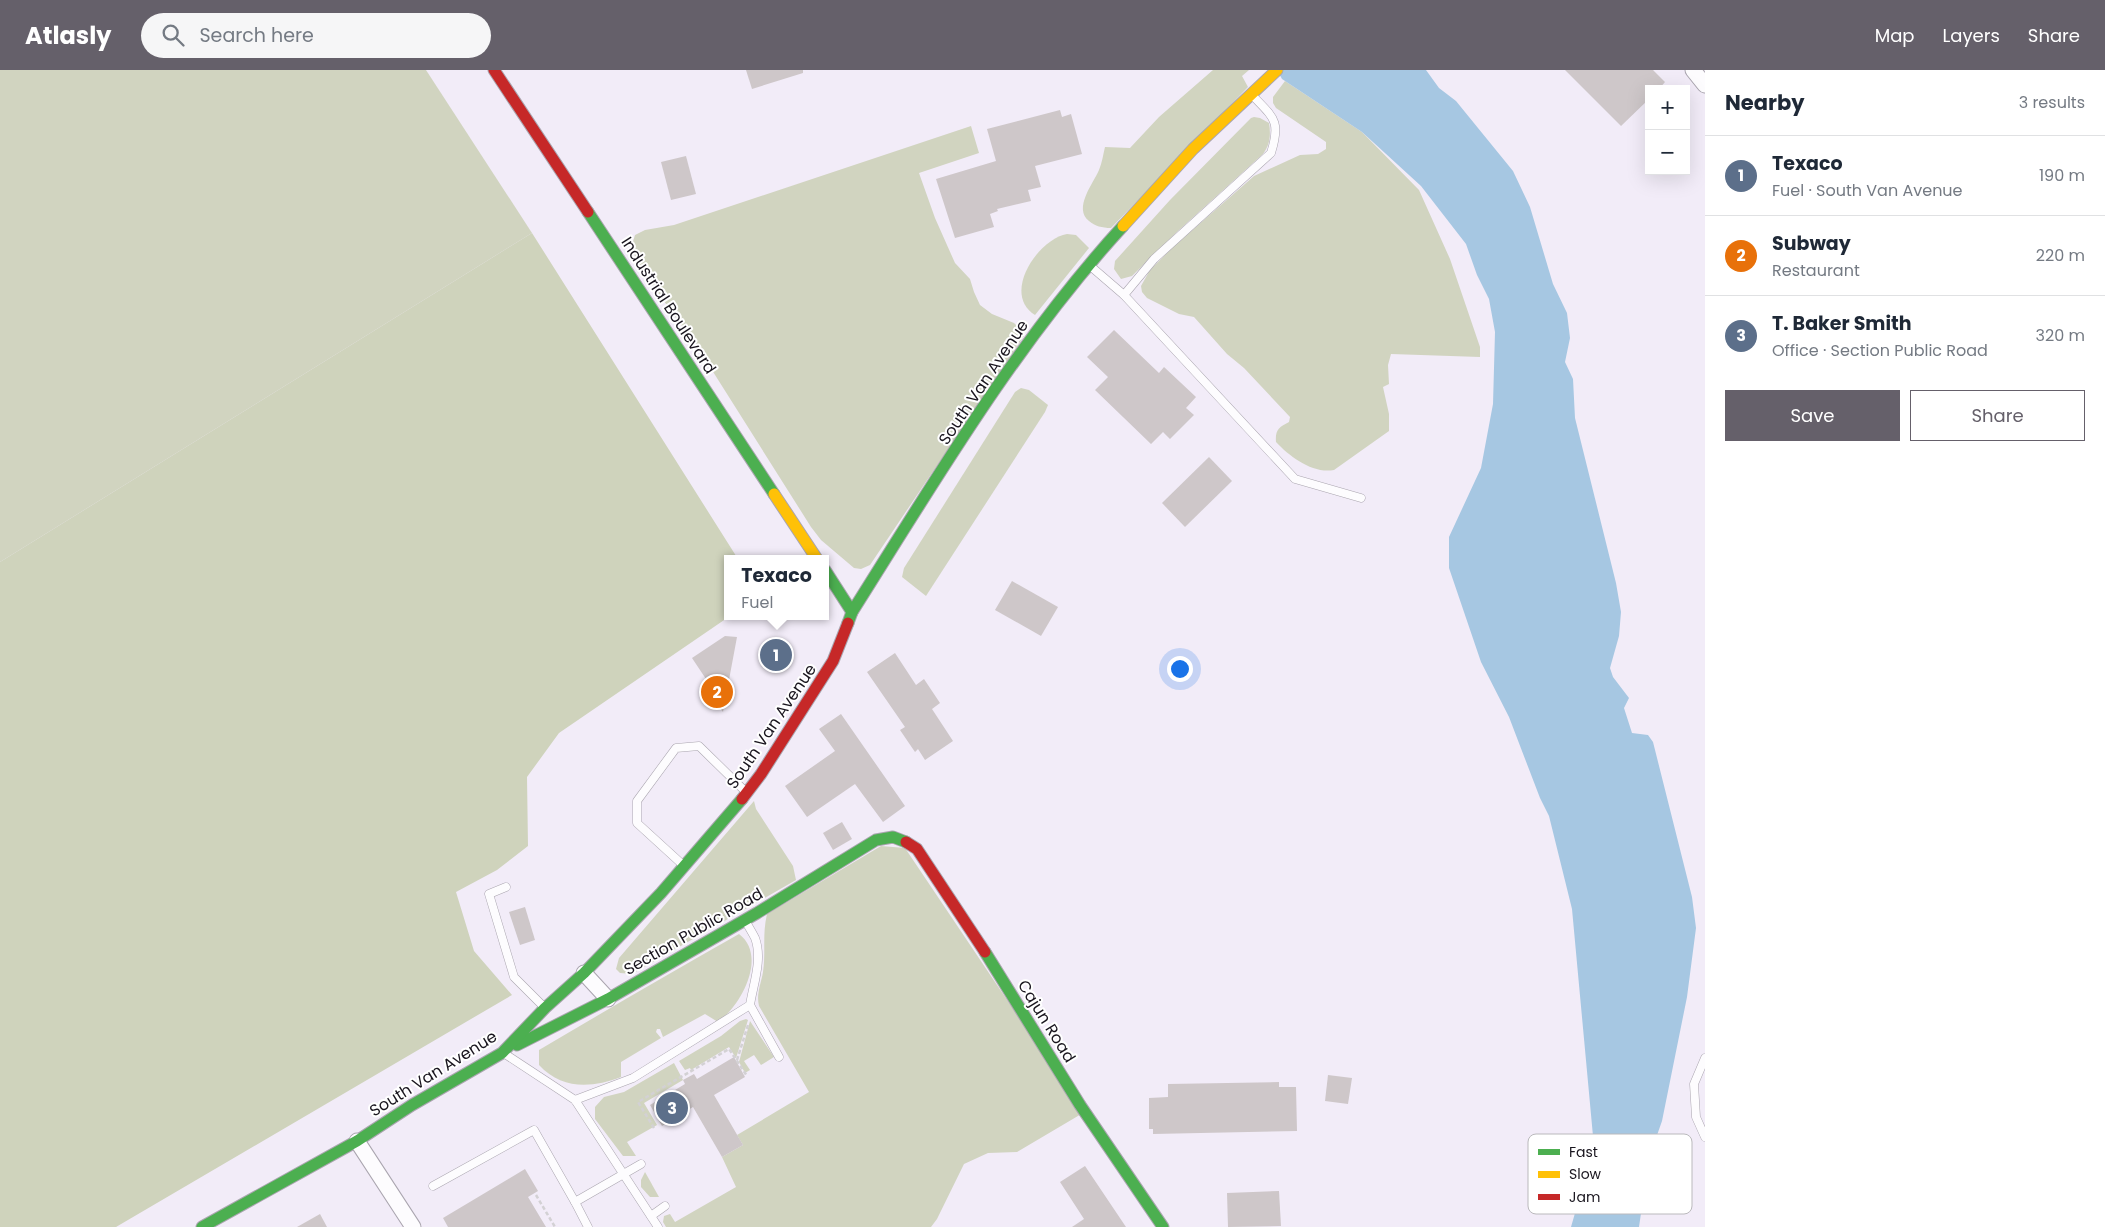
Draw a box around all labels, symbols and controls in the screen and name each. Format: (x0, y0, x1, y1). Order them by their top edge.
search box (141, 13, 491, 58)
text: Atlasly (25, 19, 111, 52)
icon: search (159, 21, 187, 49)
text: Search here (199, 22, 314, 49)
text: Map (1875, 23, 1915, 48)
text: Layers (1943, 23, 2000, 48)
text: Share (2028, 23, 2080, 48)
map controls (1645, 85, 1690, 175)
button: + (1645, 85, 1690, 130)
text: Nearby (1725, 88, 1805, 117)
text: 3 results (2019, 91, 2085, 114)
button: − (1645, 130, 1690, 175)
text: Texaco (1772, 150, 1843, 177)
text: 1 (1738, 164, 1744, 187)
text: 190 m (2039, 164, 2085, 187)
text: Fuel · South Van Avenue (1772, 179, 1963, 202)
text: Subway (1772, 230, 1851, 257)
street label: Industrial Boulevard (616, 232, 722, 378)
text: 2 (1736, 244, 1746, 267)
text: 220 m (2036, 244, 2085, 267)
text: Restaurant (1772, 259, 1860, 282)
text: T. Baker Smith (1772, 310, 1912, 337)
street label: South Van Avenue (933, 315, 1034, 449)
text: 3 (1736, 324, 1746, 347)
text: 320 m (2036, 324, 2085, 347)
text: Office · Section Public Road (1772, 339, 1988, 362)
button: Save (1725, 390, 1900, 441)
button: Share (1910, 390, 2085, 441)
popup (724, 555, 829, 620)
text: Texaco (741, 562, 812, 589)
text: Fuel (741, 591, 773, 614)
pin: 1 (760, 636, 792, 674)
your location (1167, 656, 1193, 682)
street label: South Van Avenue (721, 659, 822, 793)
pin: 2 (701, 673, 733, 711)
street label: Section Public Road (619, 882, 767, 981)
street label: Cajun Road (1012, 976, 1081, 1067)
street label: South Van Avenue (365, 1025, 502, 1122)
pin: 3 (656, 1089, 688, 1127)
legend (1528, 1134, 1692, 1214)
text: Fast (1569, 1142, 1598, 1162)
text: Slow (1569, 1164, 1602, 1184)
text: Jam (1569, 1187, 1600, 1207)

